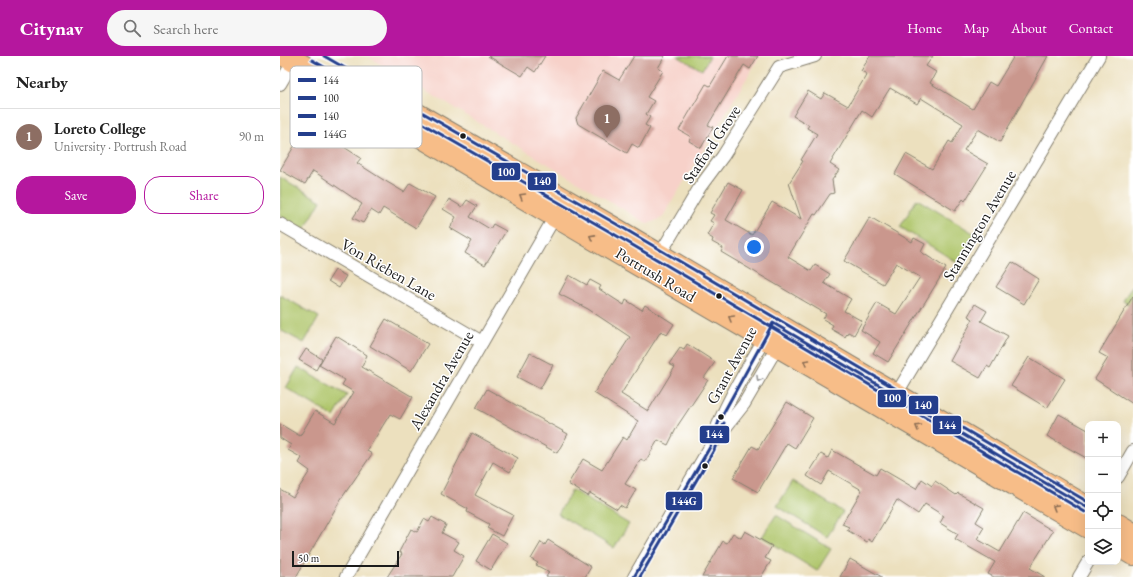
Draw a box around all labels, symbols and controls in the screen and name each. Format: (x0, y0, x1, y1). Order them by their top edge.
search box (107, 10, 387, 46)
text: Citynav (20, 16, 83, 41)
icon: search (121, 17, 143, 39)
text: Search here (153, 19, 218, 38)
text: Home (907, 19, 942, 37)
text: Map (964, 19, 989, 37)
text: About (1011, 19, 1047, 37)
text: Contact (1069, 19, 1113, 37)
legend (290, 66, 422, 148)
text: Nearby (16, 71, 68, 93)
text: 144 (323, 73, 340, 87)
text: 100 (323, 91, 339, 105)
street label: Stafford Grove (678, 101, 745, 187)
pin: 1 (594, 105, 620, 138)
text: 140 (323, 109, 339, 123)
text: Loreto College (54, 119, 146, 138)
text: 144G (323, 127, 347, 141)
text: 1 (26, 128, 32, 145)
text: 90 m (239, 128, 264, 145)
unlabelled marker (458, 131, 468, 141)
text: University · Portrush Road (54, 138, 187, 155)
line badge: 100 (491, 162, 521, 181)
text: 100 (497, 165, 515, 179)
street label: Stannington Avenue (938, 166, 1021, 284)
line badge: 140 (527, 172, 557, 191)
text: 140 (533, 174, 551, 188)
button: Save (16, 176, 136, 214)
button: Share (144, 176, 264, 214)
one-way arrow (519, 194, 526, 201)
street label: Von Rieben Lane (337, 234, 440, 305)
one-way arrow (589, 234, 596, 241)
your location (744, 237, 764, 257)
street label: Portrush Road (612, 242, 701, 307)
unlabelled marker (714, 291, 724, 301)
one-way arrow (728, 316, 735, 323)
street label: Grant Avenue (701, 323, 761, 408)
street label: Alexandra Avenue (404, 327, 478, 435)
one-way arrow (803, 359, 810, 367)
one-way arrow (756, 375, 763, 382)
line badge: 100 (877, 389, 907, 408)
text: 100 (883, 391, 901, 405)
line badge: 140 (908, 395, 939, 415)
text: 140 (914, 398, 932, 412)
unlabelled marker (716, 412, 726, 422)
line badge: 144 (932, 415, 962, 435)
text: 144 (938, 418, 956, 432)
map controls (1085, 421, 1121, 565)
button: + (1085, 421, 1121, 457)
line badge: 144 (699, 425, 730, 444)
one-way arrow (915, 425, 922, 432)
text: 144 (705, 427, 723, 441)
button: − (1085, 457, 1121, 493)
unlabelled marker (700, 461, 710, 471)
line badge: 144G (665, 491, 703, 511)
button: locate (1085, 493, 1121, 529)
text: 144G (671, 494, 697, 508)
one-way arrow (1052, 504, 1059, 512)
button: layers (1085, 529, 1121, 565)
scale bar (292, 549, 399, 568)
text: 50 m (298, 551, 319, 565)

